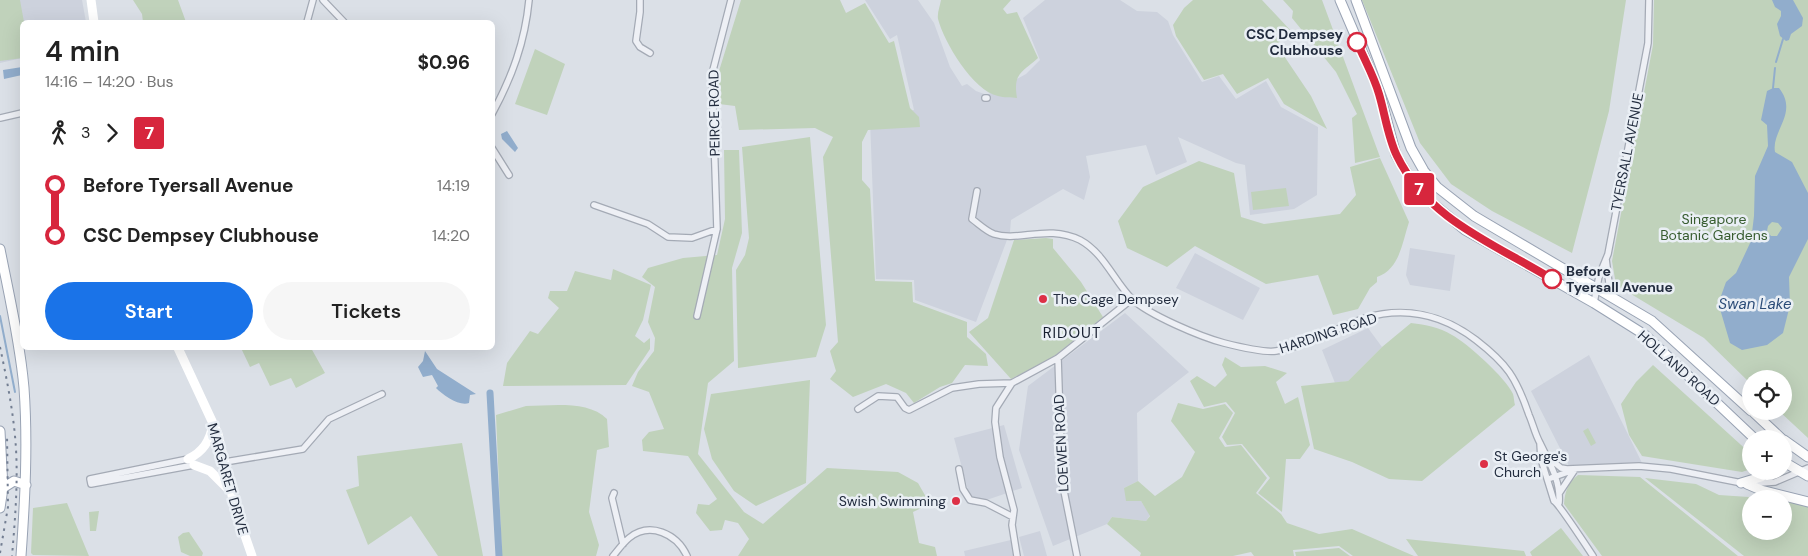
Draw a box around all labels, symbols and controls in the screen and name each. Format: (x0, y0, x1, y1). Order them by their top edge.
place label: CSC Dempsey Clubhouse (1246, 25, 1344, 59)
marker: CSC Dempsey Clubhouse (1347, 32, 1367, 52)
text: 4 min (45, 33, 120, 70)
text: $0.96 (418, 50, 470, 75)
street label: PEIRCE ROAD (704, 70, 724, 156)
text: 14:16 – 14:20 · Bus (45, 71, 174, 92)
street label: TYERSALL AVENUE (1607, 91, 1647, 213)
icon: walk (45, 119, 73, 147)
icon: forward (98, 119, 126, 147)
text: 7 (144, 121, 154, 145)
text: 3 (81, 122, 90, 143)
text: Before Tyersall Avenue (83, 173, 293, 198)
line badge: 7 (1403, 173, 1435, 205)
text: 14:19 (437, 175, 470, 196)
text: 7 (1414, 177, 1424, 201)
park label: Singapore Botanic Gardens (1660, 210, 1768, 244)
text: CSC Dempsey Clubhouse (83, 223, 319, 248)
text: 14:20 (432, 225, 470, 246)
place label: Before Tyersall Avenue (1566, 262, 1673, 296)
marker: Before Tyersall Avenue (1542, 269, 1562, 289)
button: Start (45, 282, 253, 340)
button: Tickets (263, 282, 470, 340)
place label: The Cage Dempsey (1053, 290, 1179, 308)
marker: The Cage Dempsey (1037, 293, 1049, 305)
water label: Swan Lake (1718, 294, 1792, 314)
street label: HARDING ROAD (1277, 309, 1379, 357)
district label: RIDOUT (1043, 323, 1101, 343)
street label: HOLLAND ROAD (1634, 326, 1724, 410)
map controls (1742, 370, 1792, 540)
button: locate (1742, 370, 1792, 420)
street label: LOEWEN ROAD (1049, 394, 1073, 492)
street label: MARGARET DRIVE (203, 421, 253, 537)
button: + (1742, 430, 1792, 480)
place label: St George's Church (1494, 447, 1567, 481)
marker: St George's Church (1478, 458, 1490, 470)
button: − (1742, 490, 1792, 540)
place label: Swish Swimming (839, 492, 946, 510)
marker: Swish Swimming (950, 495, 962, 507)

